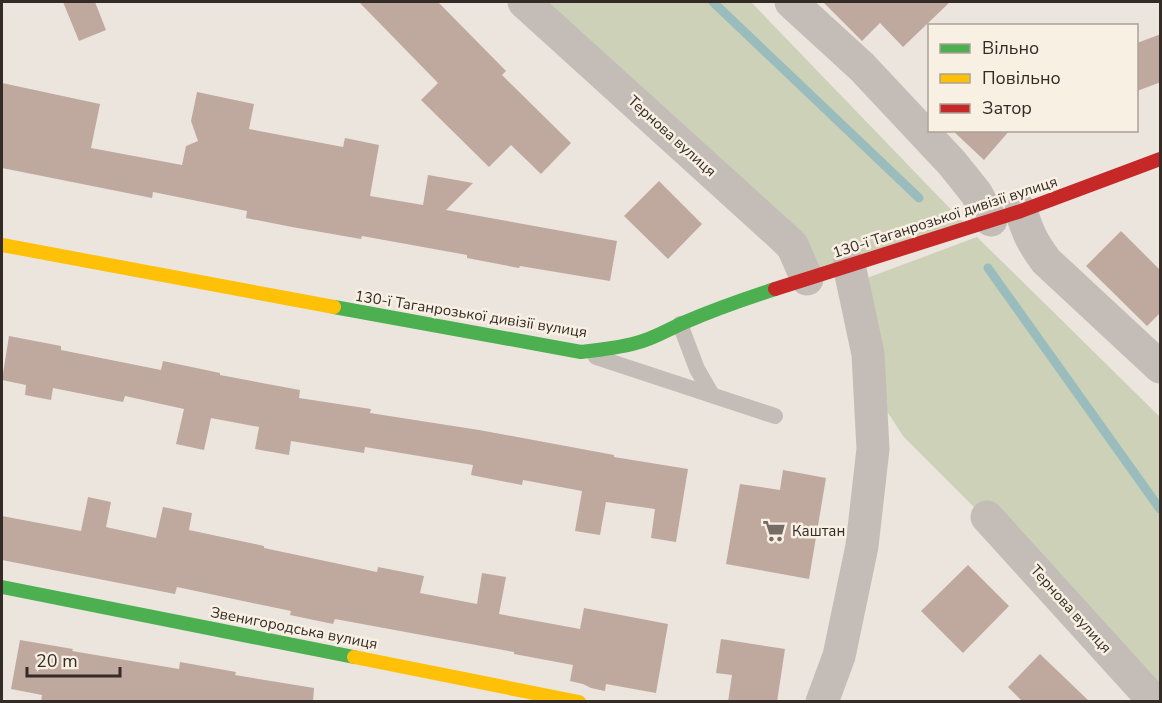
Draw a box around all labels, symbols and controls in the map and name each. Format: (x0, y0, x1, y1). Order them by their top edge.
legend (928, 24, 1138, 132)
text: Вільно (982, 36, 1039, 60)
text: Повільно (982, 66, 1061, 90)
street label: Тернова вулиця (624, 91, 720, 181)
text: Затор (982, 96, 1032, 120)
street label: 130-ї Таганрозької дивізії вулиця (830, 171, 1060, 263)
street label: 130-ї Таганрозької дивізії вулиця (353, 286, 589, 342)
supermarket icon: Каштан (761, 518, 787, 544)
place label: Каштан (792, 521, 845, 541)
street label: Тернова вулиця (1026, 561, 1116, 657)
street label: Звенигородська вулиця (209, 602, 379, 654)
scale bar (27, 640, 120, 678)
text: 20 m (36, 649, 78, 673)

